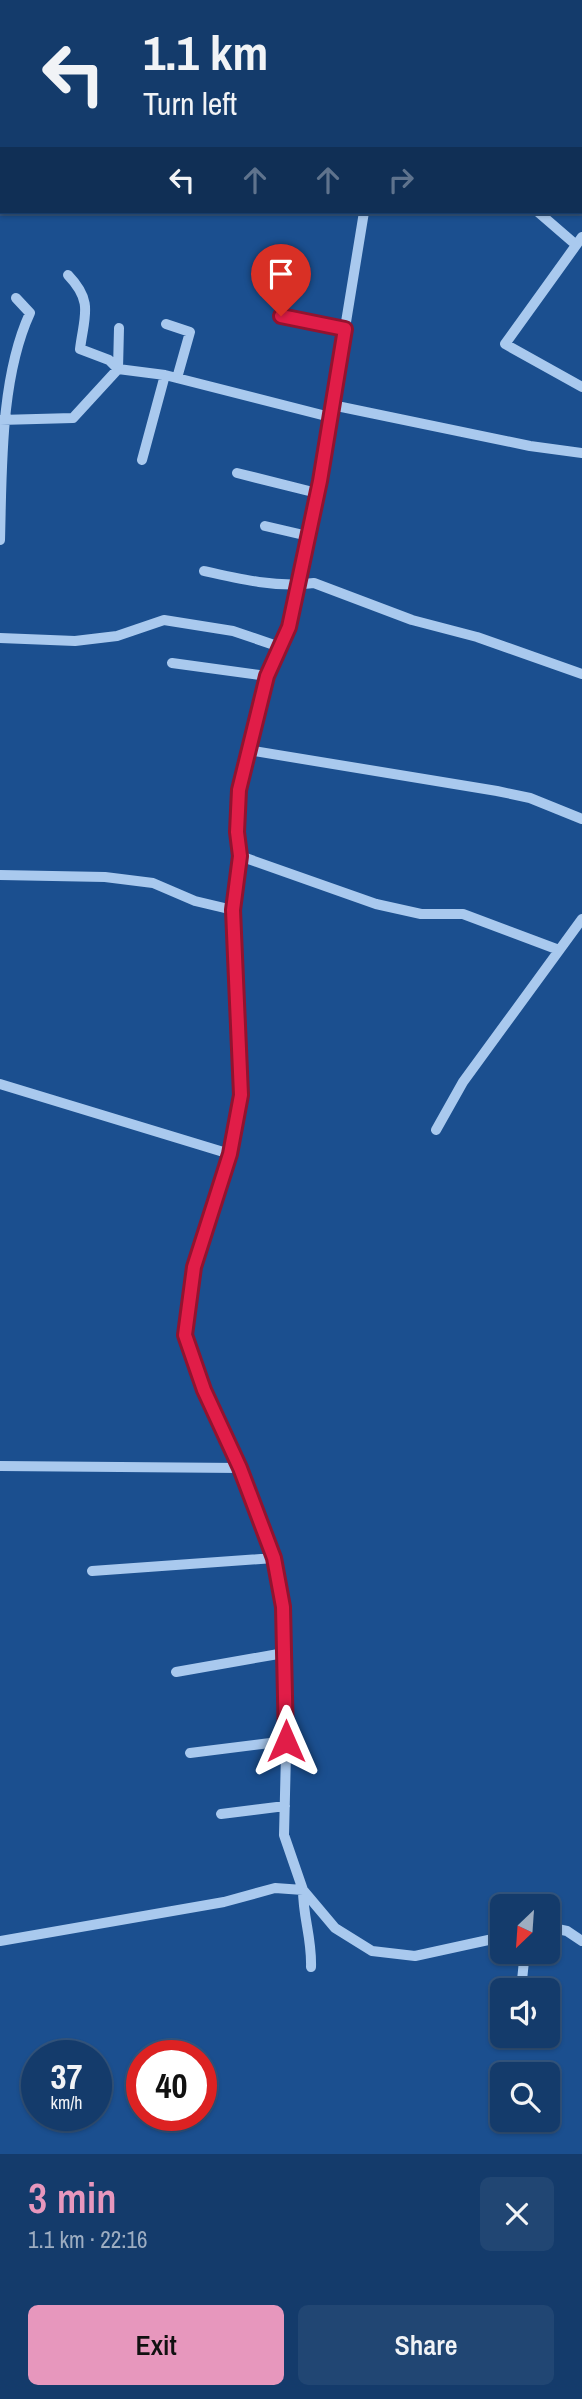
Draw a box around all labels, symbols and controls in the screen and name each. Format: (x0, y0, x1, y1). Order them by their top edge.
text: 1.1 km (143, 19, 268, 85)
icon: left (28, 28, 119, 119)
text: Turn left (143, 82, 237, 125)
icon: left (163, 161, 201, 199)
icon: ahead (236, 161, 274, 199)
icon: ahead (309, 161, 347, 199)
icon: right (382, 161, 420, 199)
pin (251, 244, 311, 316)
icon: arrive (262, 255, 300, 293)
position arrow (249, 1704, 323, 1778)
north arrow (490, 1894, 560, 1964)
map controls (490, 1894, 560, 2132)
button: sound (490, 1978, 560, 2048)
speed limit sign: 40 (126, 2040, 217, 2131)
text: 37 (51, 2053, 82, 2100)
button: search (490, 2062, 560, 2132)
text: km/h (51, 2090, 83, 2115)
text: 3 min (28, 2170, 117, 2226)
button: close (480, 2177, 554, 2251)
text: 1.1 km · 22:16 (28, 2224, 148, 2255)
button: Exit (28, 2305, 284, 2385)
button: Share (298, 2305, 554, 2385)

